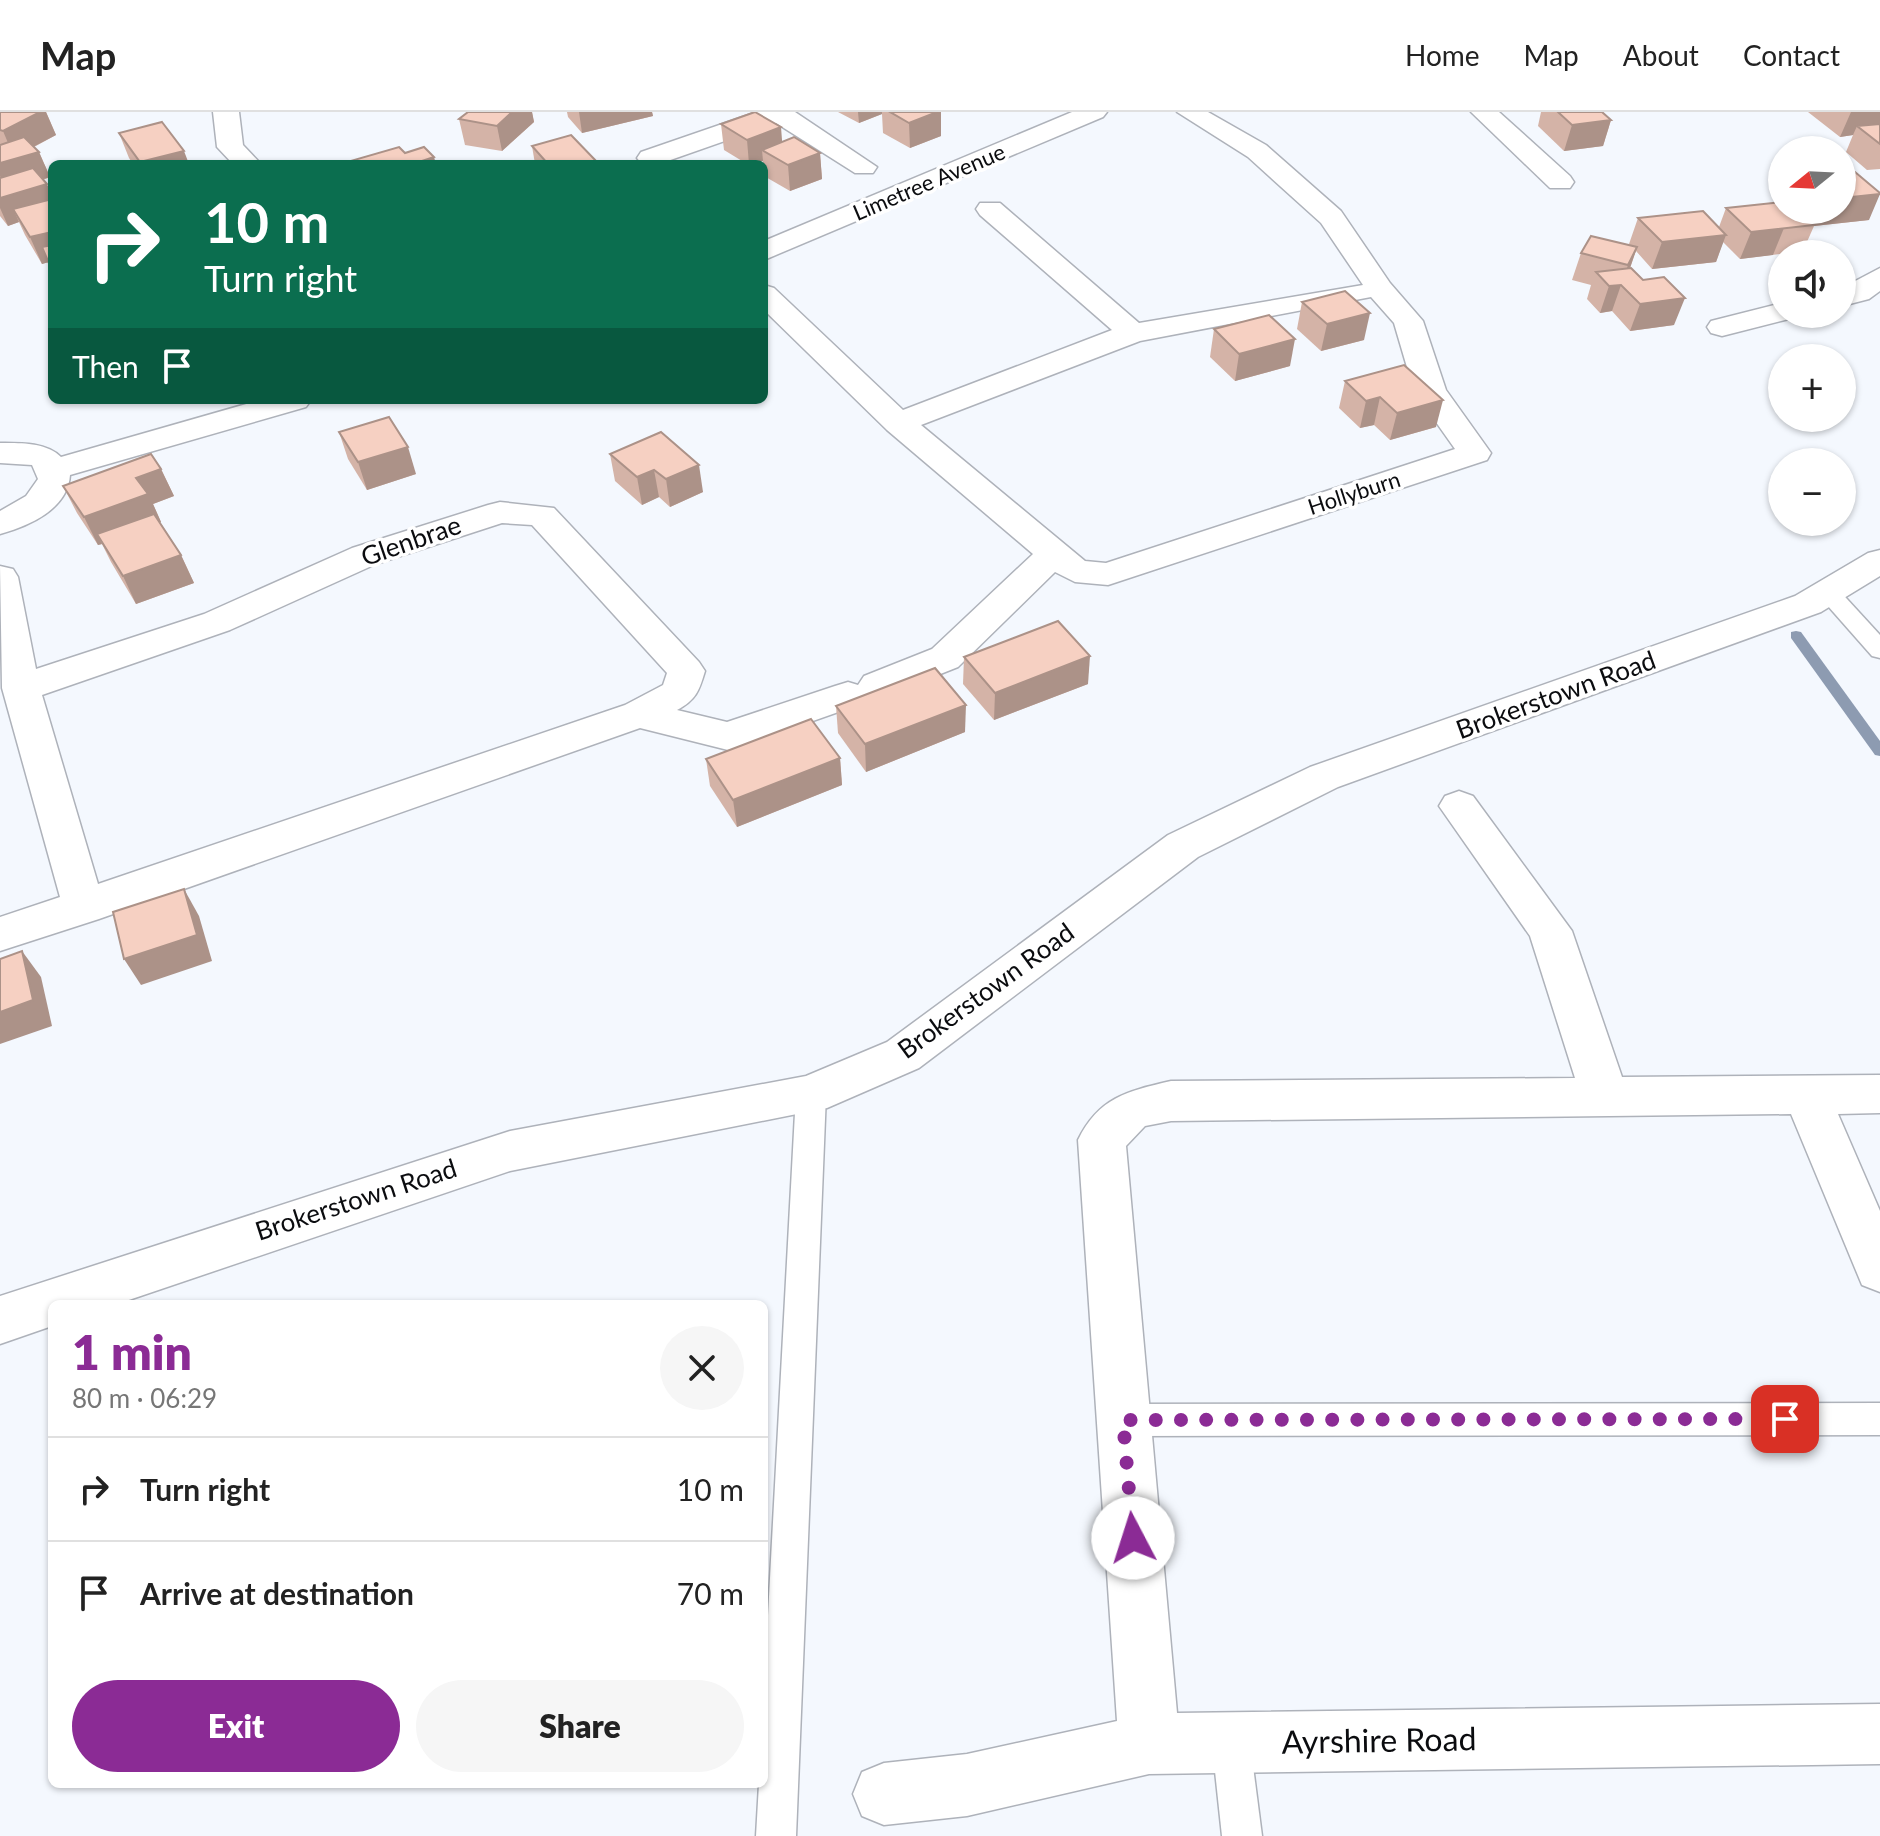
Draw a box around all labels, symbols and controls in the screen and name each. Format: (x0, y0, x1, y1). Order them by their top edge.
text: Map (40, 32, 116, 78)
text: Home (1405, 38, 1480, 72)
text: Map (1524, 38, 1579, 72)
text: About (1623, 38, 1699, 72)
text: Contact (1743, 38, 1840, 72)
north arrow (1768, 136, 1856, 224)
map controls (1768, 136, 1856, 536)
street label: Limetree Avenue (849, 137, 1009, 226)
text: 10 m (204, 188, 329, 255)
icon: right (72, 192, 176, 296)
button: sound (1768, 240, 1856, 328)
text: Turn right (204, 256, 357, 300)
icon: arrive (155, 344, 199, 388)
button: + (1768, 344, 1856, 432)
text: Then (72, 348, 139, 384)
button: − (1768, 448, 1856, 536)
street label: Hollyburn (1304, 465, 1403, 520)
street label: Glenbrae (356, 508, 465, 572)
street label: Brokerstown Road (1451, 643, 1660, 745)
street label: Brokerstown Road (891, 916, 1080, 1065)
street label: Brokerstown Road (251, 1151, 461, 1247)
text: 1 min (72, 1323, 192, 1380)
button: close (660, 1326, 744, 1410)
text: 80 m · 06:29 (72, 1382, 217, 1414)
pin (1751, 1385, 1819, 1453)
icon: arrive (1763, 1397, 1807, 1441)
icon: right (72, 1467, 116, 1511)
text: Turn right (140, 1471, 270, 1507)
text: 10 m (677, 1471, 744, 1507)
position arrow (1091, 1496, 1175, 1580)
icon: arrive (72, 1571, 116, 1615)
text: Arrive at destination (140, 1575, 414, 1611)
text: 70 m (677, 1575, 744, 1611)
button: Exit (72, 1680, 400, 1772)
button: Share (416, 1680, 744, 1772)
street label: Ayrshire Road (1281, 1718, 1477, 1761)

